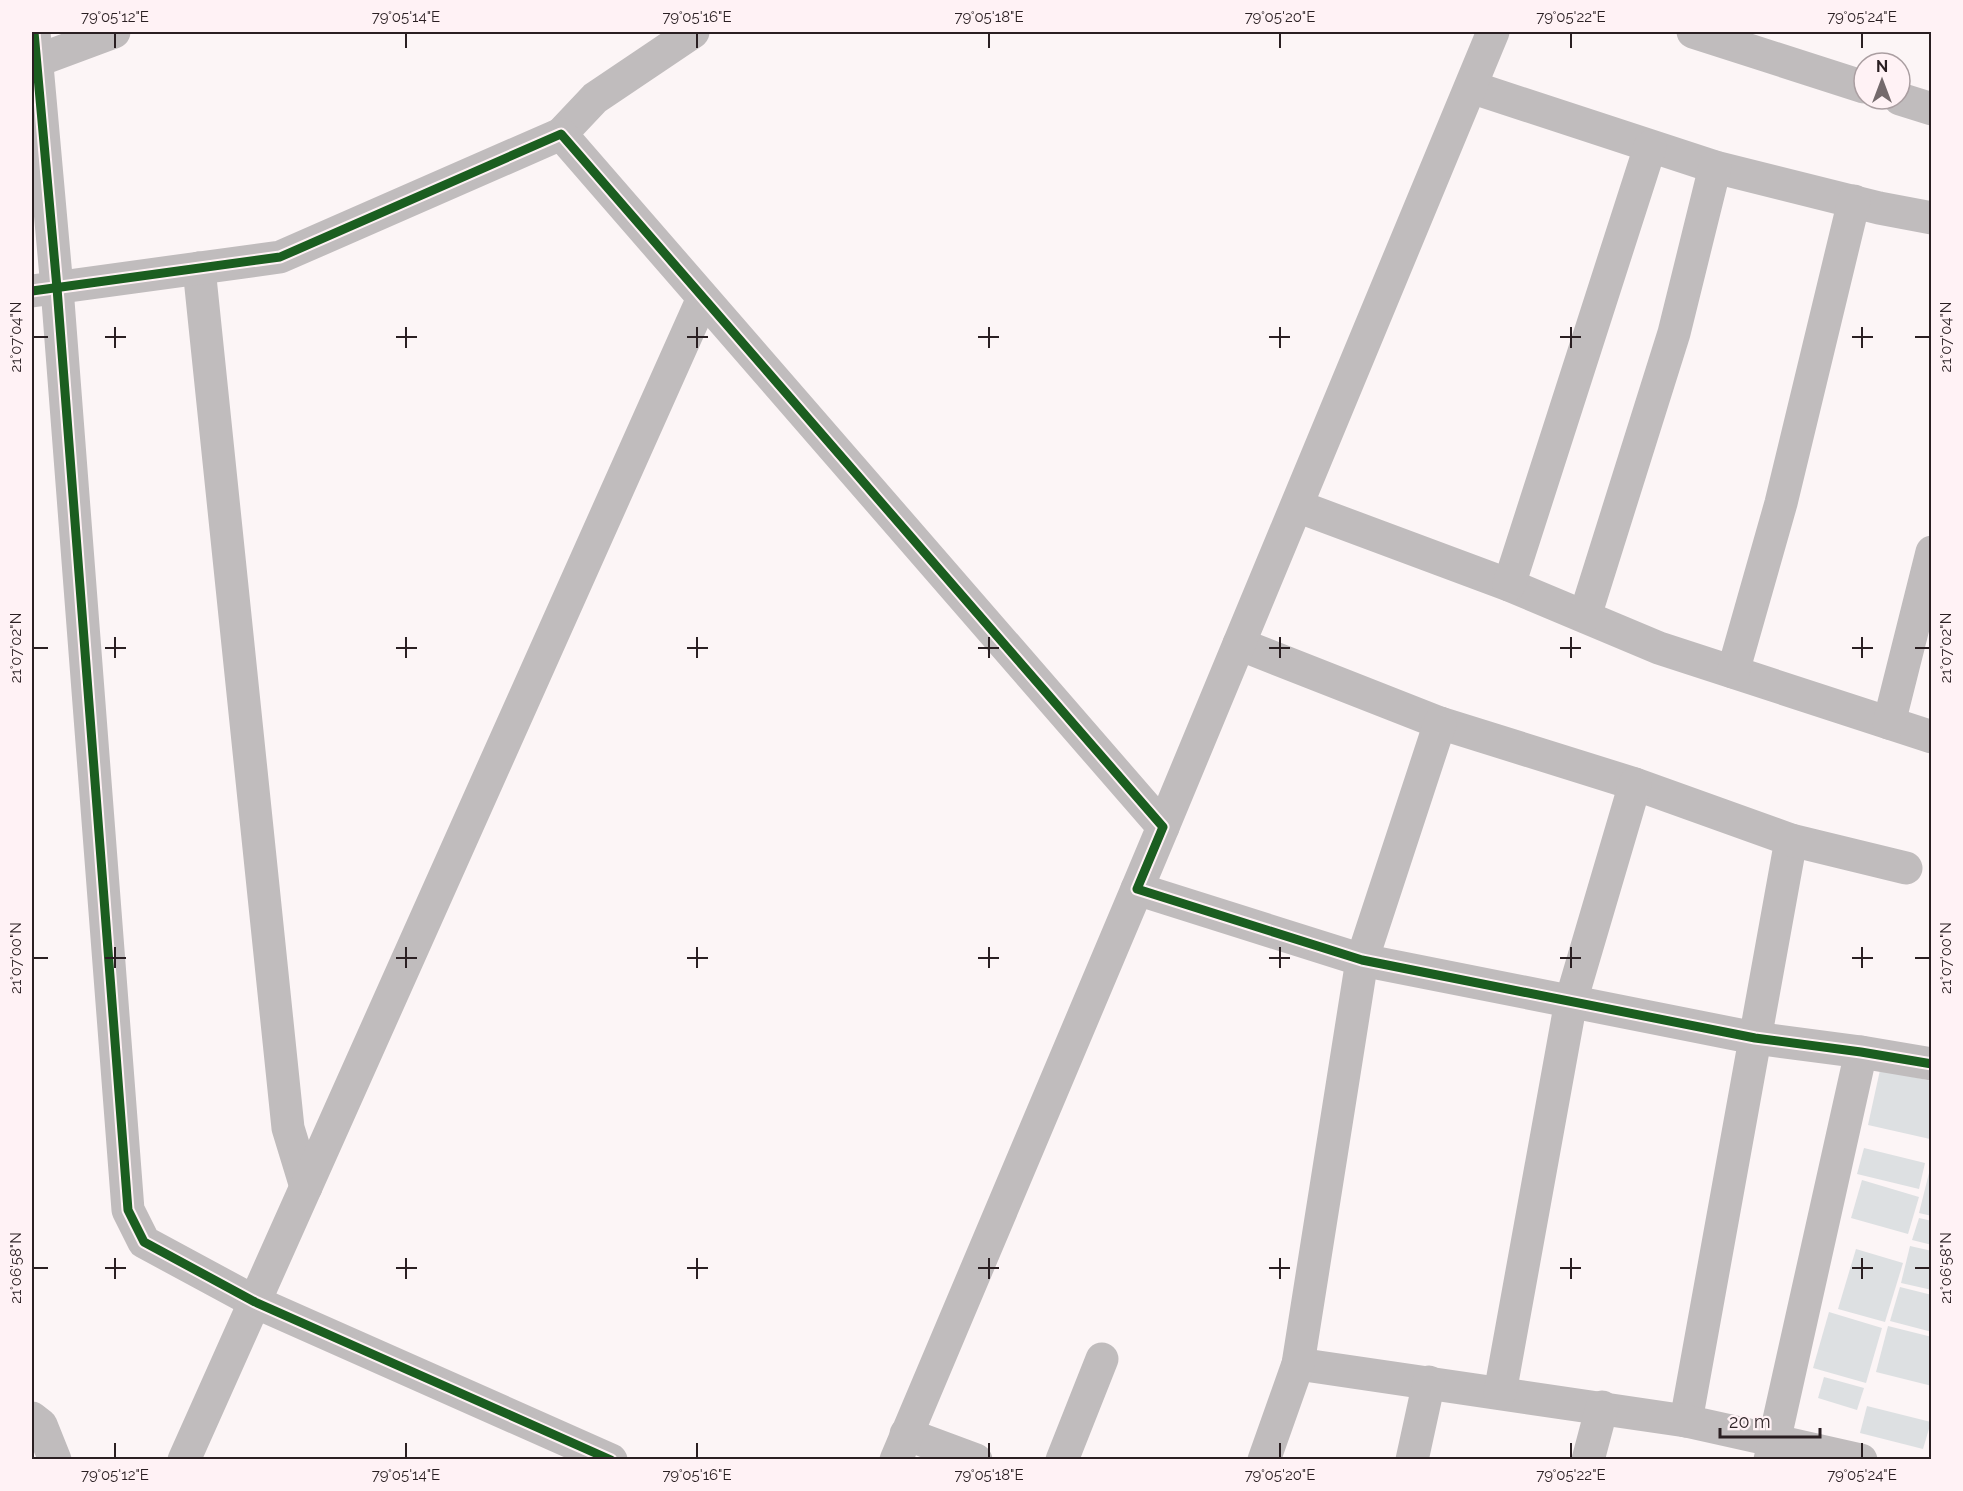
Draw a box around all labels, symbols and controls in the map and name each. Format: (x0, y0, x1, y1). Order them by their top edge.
text: 79°05'12"E (81, 8, 149, 26)
text: 79°05'14"E (372, 8, 440, 26)
text: 79°05'16"E (662, 8, 732, 26)
text: 79°05'18"E (954, 8, 1024, 26)
text: 79°05'20"E (1245, 8, 1315, 26)
text: 79°05'22"E (1536, 8, 1606, 26)
text: 79°05'24"E (1827, 8, 1897, 26)
north arrow (1852, 51, 1912, 111)
text: N (1876, 57, 1888, 76)
text: 21°07'04"N (7, 302, 25, 372)
text: 21°07'04"N (1937, 302, 1955, 372)
text: 21°07'02"N (7, 613, 25, 683)
text: 21°07'02"N (1937, 613, 1955, 683)
text: 21°07'00"N (7, 922, 25, 994)
text: 21°07'00"N (1937, 922, 1955, 994)
text: 21°06'58"N (7, 1232, 25, 1304)
text: 21°06'58"N (1937, 1232, 1955, 1304)
scale bar (1720, 1401, 1820, 1439)
text: 20 m (1729, 1411, 1771, 1432)
text: 79°05'12"E (81, 1466, 149, 1484)
text: 79°05'14"E (372, 1466, 440, 1484)
text: 79°05'16"E (662, 1466, 732, 1484)
text: 79°05'18"E (954, 1466, 1024, 1484)
text: 79°05'20"E (1245, 1466, 1315, 1484)
text: 79°05'22"E (1536, 1466, 1606, 1484)
text: 79°05'24"E (1827, 1466, 1897, 1484)

